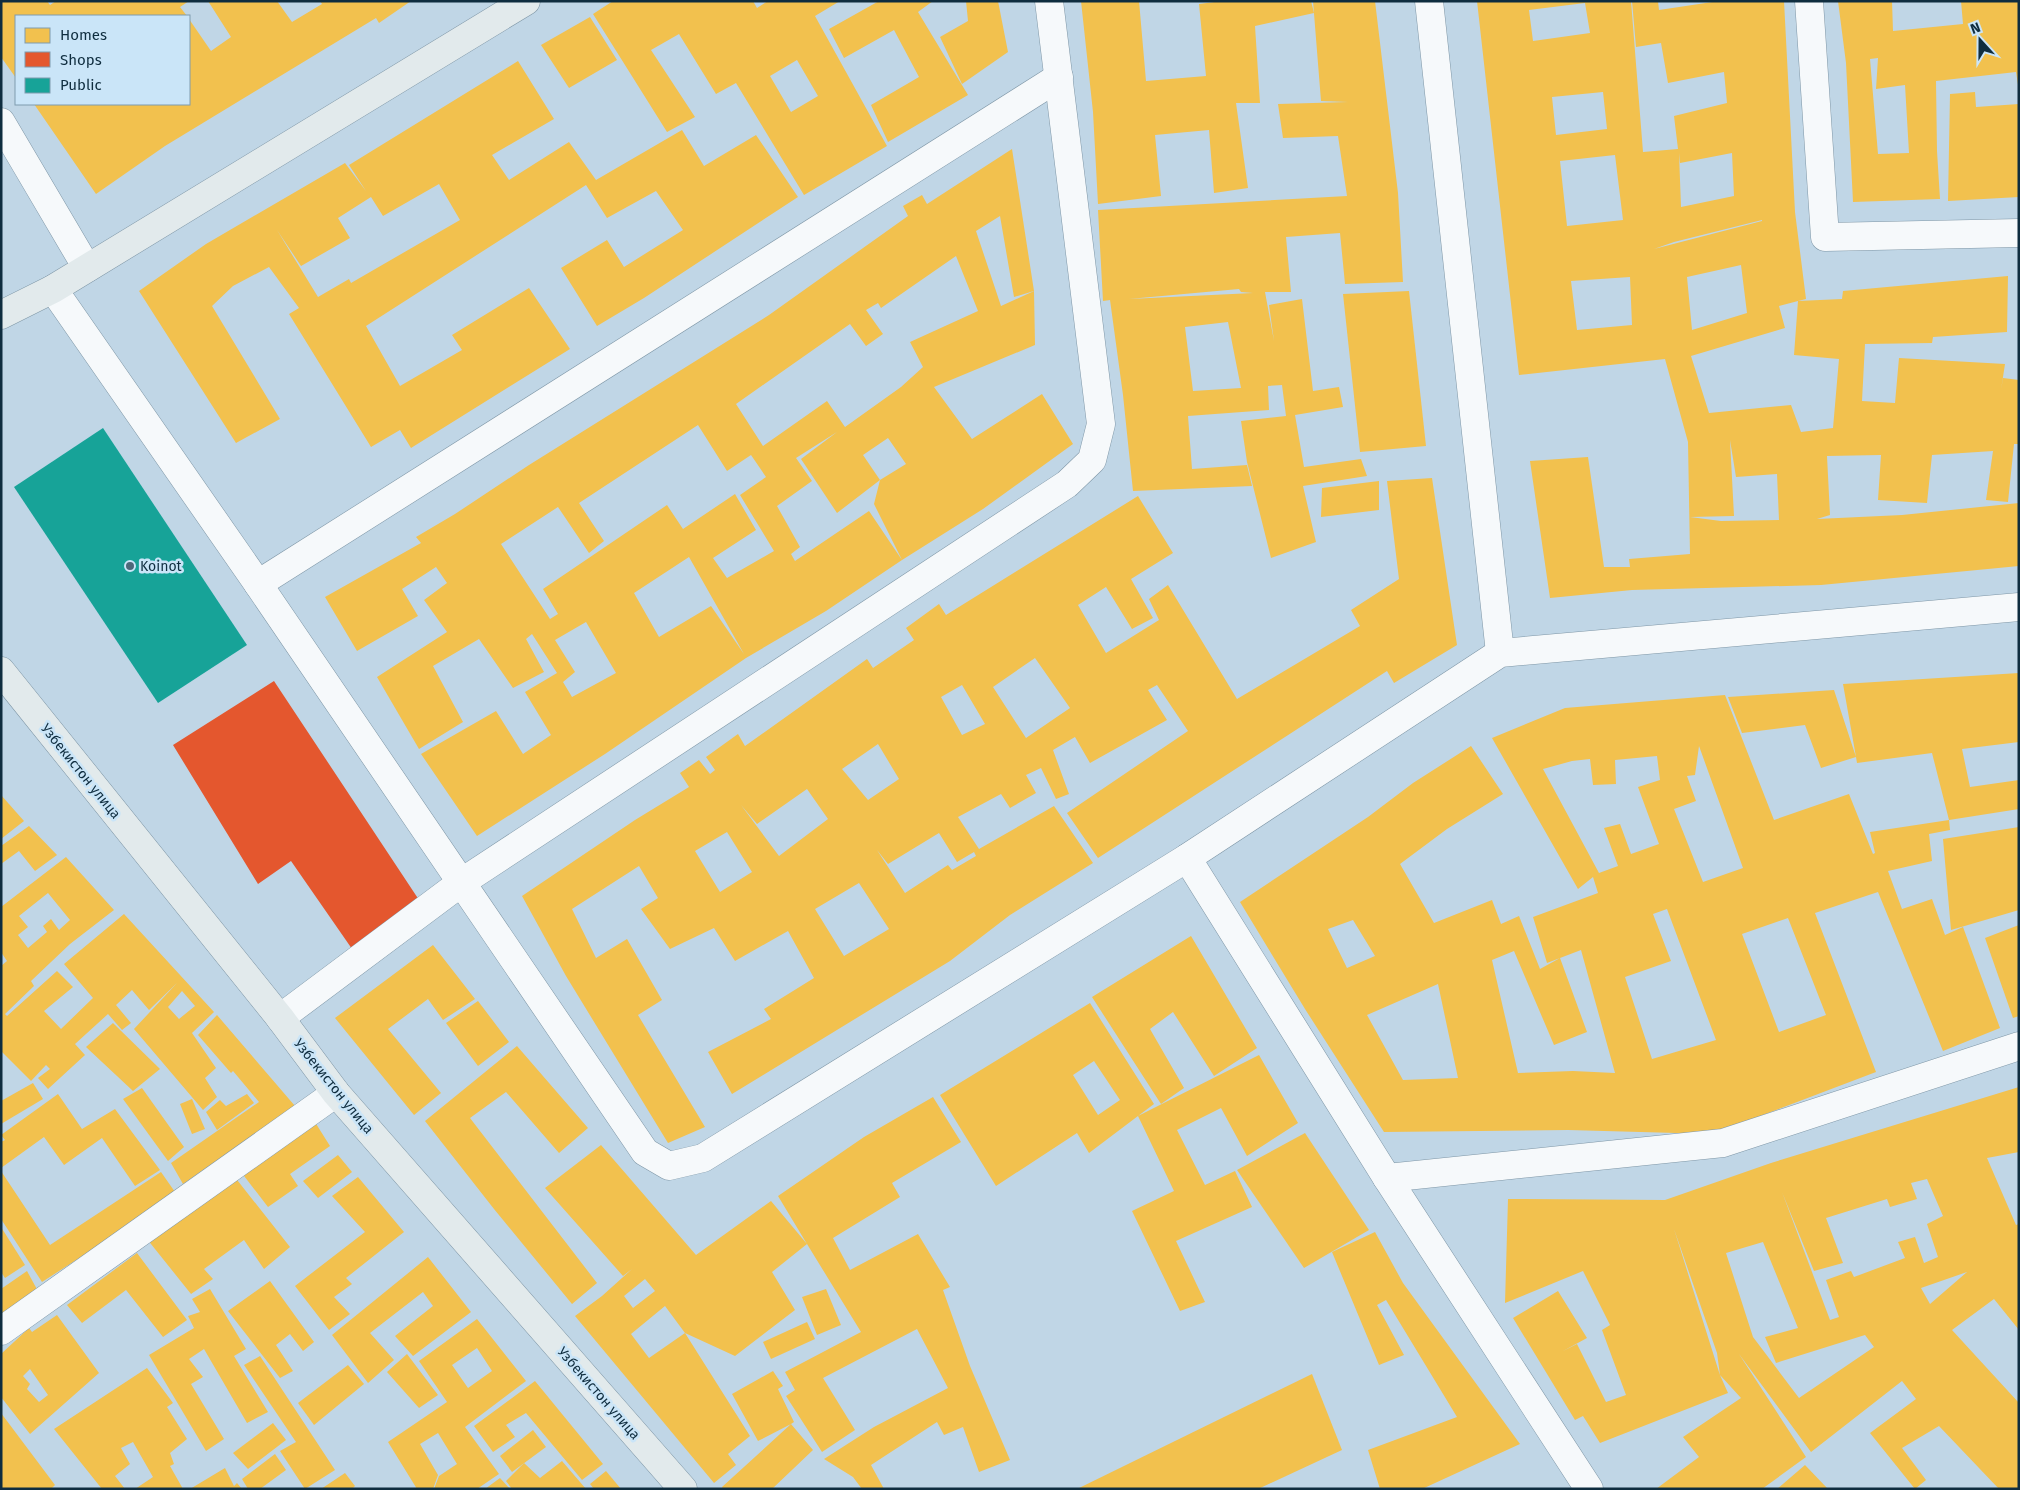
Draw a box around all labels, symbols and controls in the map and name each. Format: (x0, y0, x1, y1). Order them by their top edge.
legend (15, 15, 190, 105)
north arrow (1955, 15, 2005, 65)
text: N (1968, 19, 1983, 38)
text: Homes (60, 26, 107, 44)
text: Shops (60, 51, 102, 69)
text: Public (60, 76, 102, 94)
place label: Koinot (140, 558, 183, 575)
marker: Koinot (124, 560, 136, 572)
street label: Узбекистон улица (37, 720, 124, 822)
street label: Узбекистон улица (290, 1035, 377, 1137)
street label: Узбекистон улица (554, 1344, 643, 1443)

